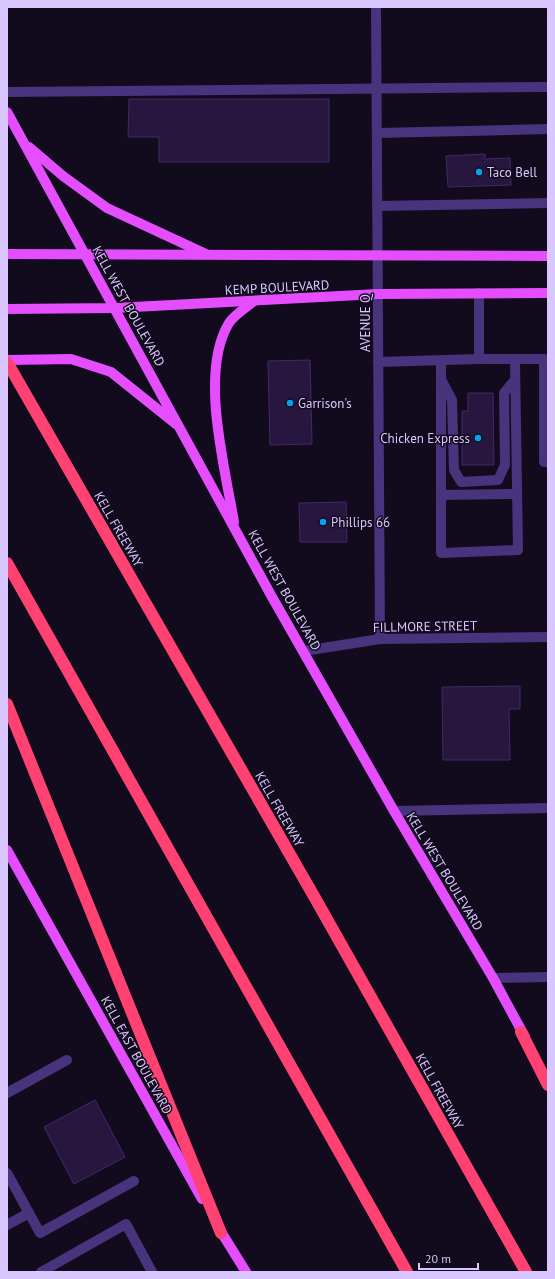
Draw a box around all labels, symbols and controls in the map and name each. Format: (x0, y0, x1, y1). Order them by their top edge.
place label: Taco Bell (487, 164, 537, 181)
marker: Taco Bell (474, 167, 484, 177)
street label: KELL WEST BOULEVARD (88, 243, 169, 369)
street label: KEMP BOULEVARD (224, 276, 330, 299)
street label: AVENUE Q (357, 293, 374, 352)
place label: Garrison's (298, 395, 352, 412)
marker: Garrison's (285, 398, 295, 408)
place label: Chicken Express (380, 430, 470, 447)
marker: Chicken Express (473, 433, 483, 443)
street label: KELL FREEWAY (90, 489, 147, 571)
place label: Phillips 66 (331, 514, 390, 531)
marker: Phillips 66 (318, 517, 328, 527)
street label: KELL WEST BOULEVARD (244, 527, 325, 653)
street label: FILLMORE STREET (373, 617, 477, 636)
street label: KELL FREEWAY (251, 769, 308, 851)
street label: KELL WEST BOULEVARD (402, 809, 487, 934)
street label: KELL EAST BOULEVARD (97, 993, 176, 1117)
street label: KELL FREEWAY (412, 1050, 468, 1133)
scale bar (419, 1245, 478, 1271)
text: 20 m (425, 1251, 451, 1266)

